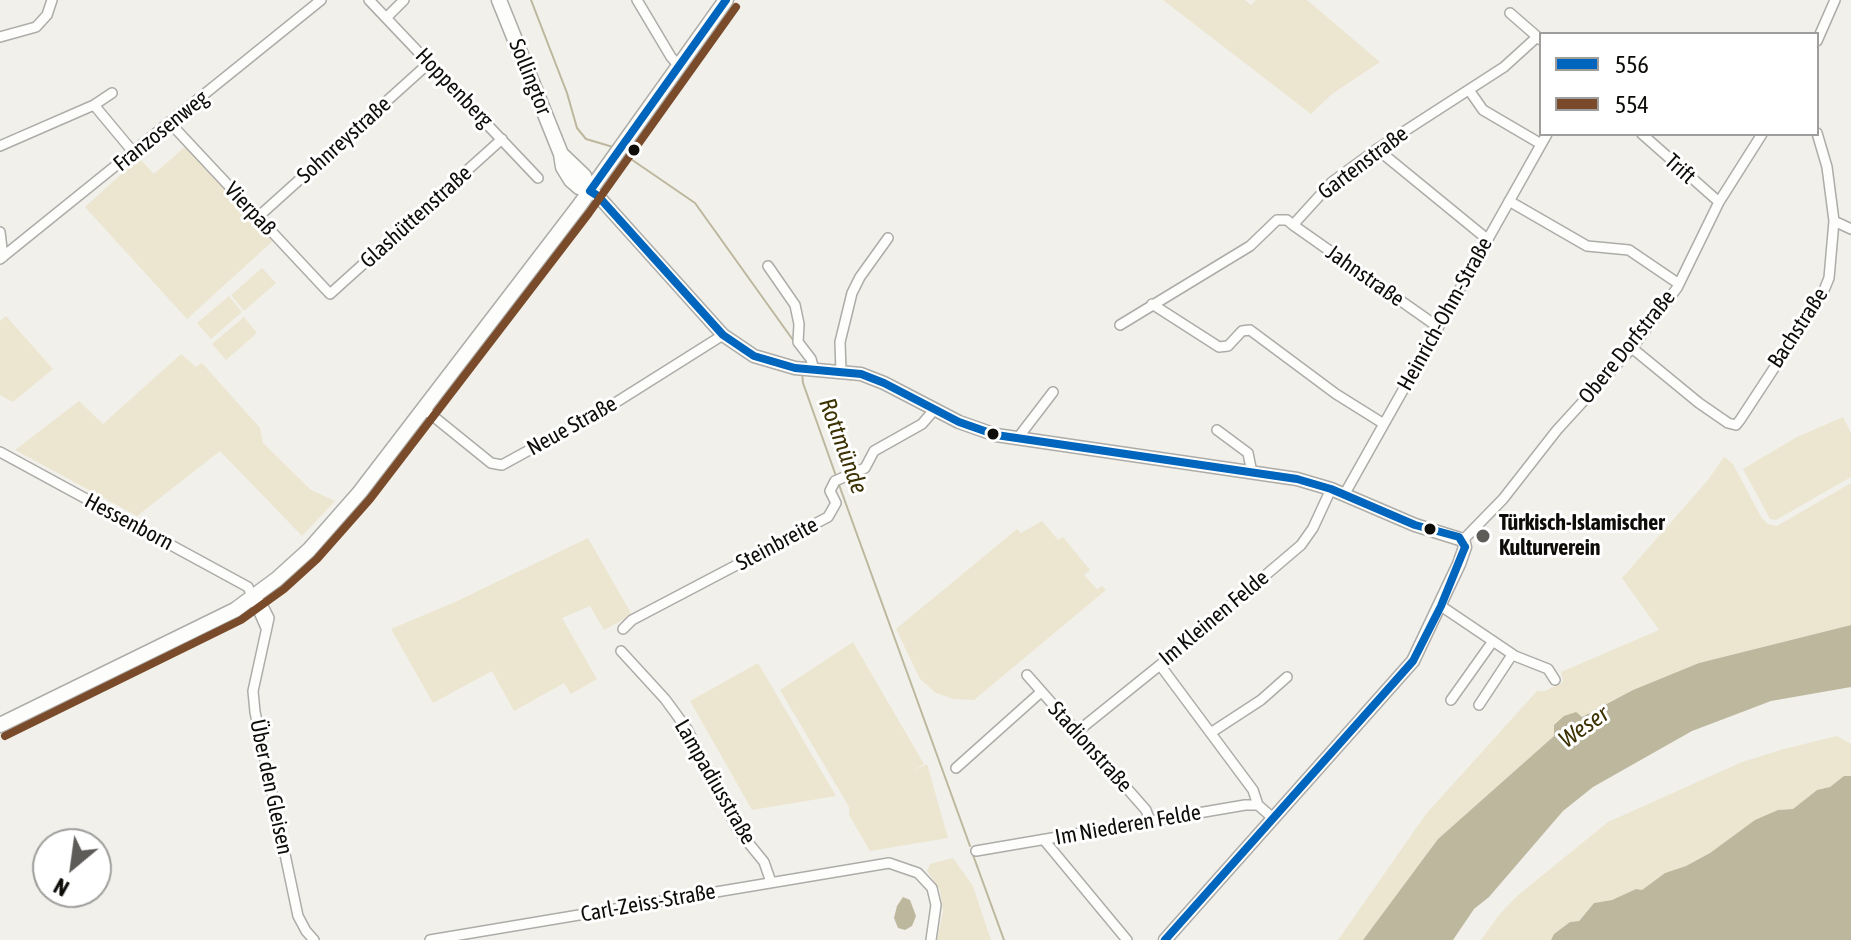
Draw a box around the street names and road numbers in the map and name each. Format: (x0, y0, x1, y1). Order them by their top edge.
street label: Sollingtor (503, 35, 557, 119)
street label: Hoppenberg (410, 43, 498, 133)
street label: Franzosenweg (108, 85, 214, 177)
street label: Sohnreystraße (292, 91, 396, 189)
street label: Gartenstraße (1313, 121, 1413, 205)
street label: Trift (1659, 148, 1701, 190)
street label: Glashüttenstraße (355, 160, 477, 274)
street label: Vierpaß (219, 177, 281, 241)
street label: Heinrich-Ohm-Straße (1392, 233, 1498, 395)
street label: Jahnstraße (1321, 240, 1409, 312)
street label: Bachstraße (1762, 283, 1834, 373)
street label: Obere Dorfstraße (1573, 285, 1681, 409)
street label: Neue Straße (522, 391, 622, 461)
street label: Hessenborn (80, 488, 178, 556)
street label: Steinbreite (731, 511, 823, 577)
street label: Im Kleinen Felde (1154, 565, 1274, 671)
street label: Stadionstraße (1042, 696, 1138, 798)
street label: Lampadiusstraße (669, 715, 761, 849)
street label: Über den Gleisen (244, 717, 298, 857)
street label: Im Niederen Felde (1053, 799, 1203, 851)
street label: Carl-Zeiss-Straße (579, 878, 717, 928)

